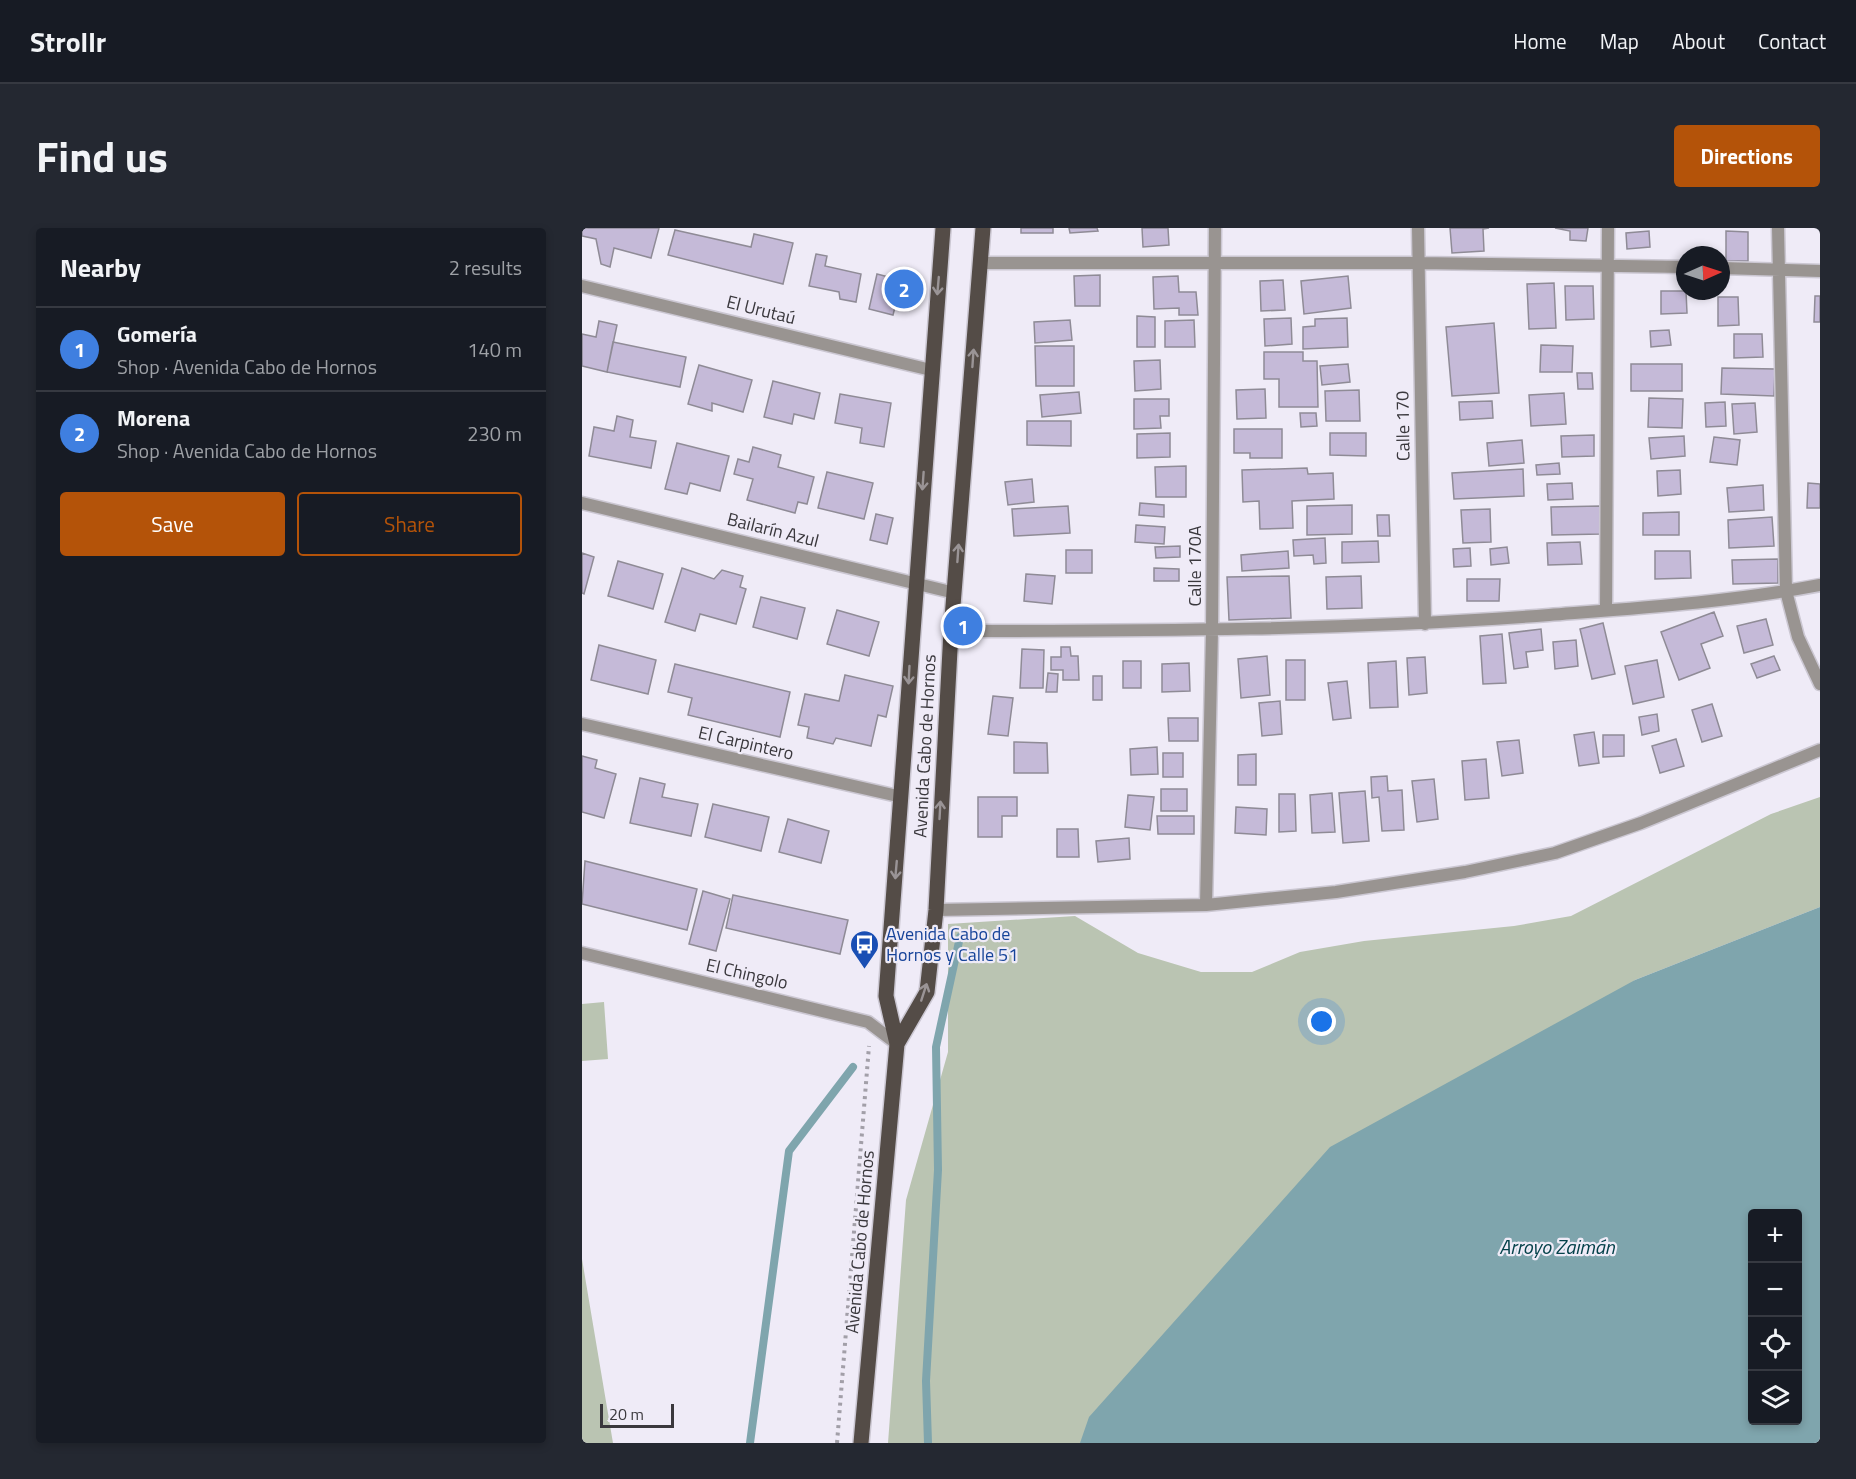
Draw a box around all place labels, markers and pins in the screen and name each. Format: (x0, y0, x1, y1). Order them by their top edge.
pin: 2 (884, 266, 924, 312)
pin: 1 (944, 604, 982, 648)
place label: Avenida Cabo de Hornos y Calle 51 (886, 920, 1018, 968)
bus stop icon: Avenida Cabo de Hornos y Calle 51 (849, 928, 881, 970)

